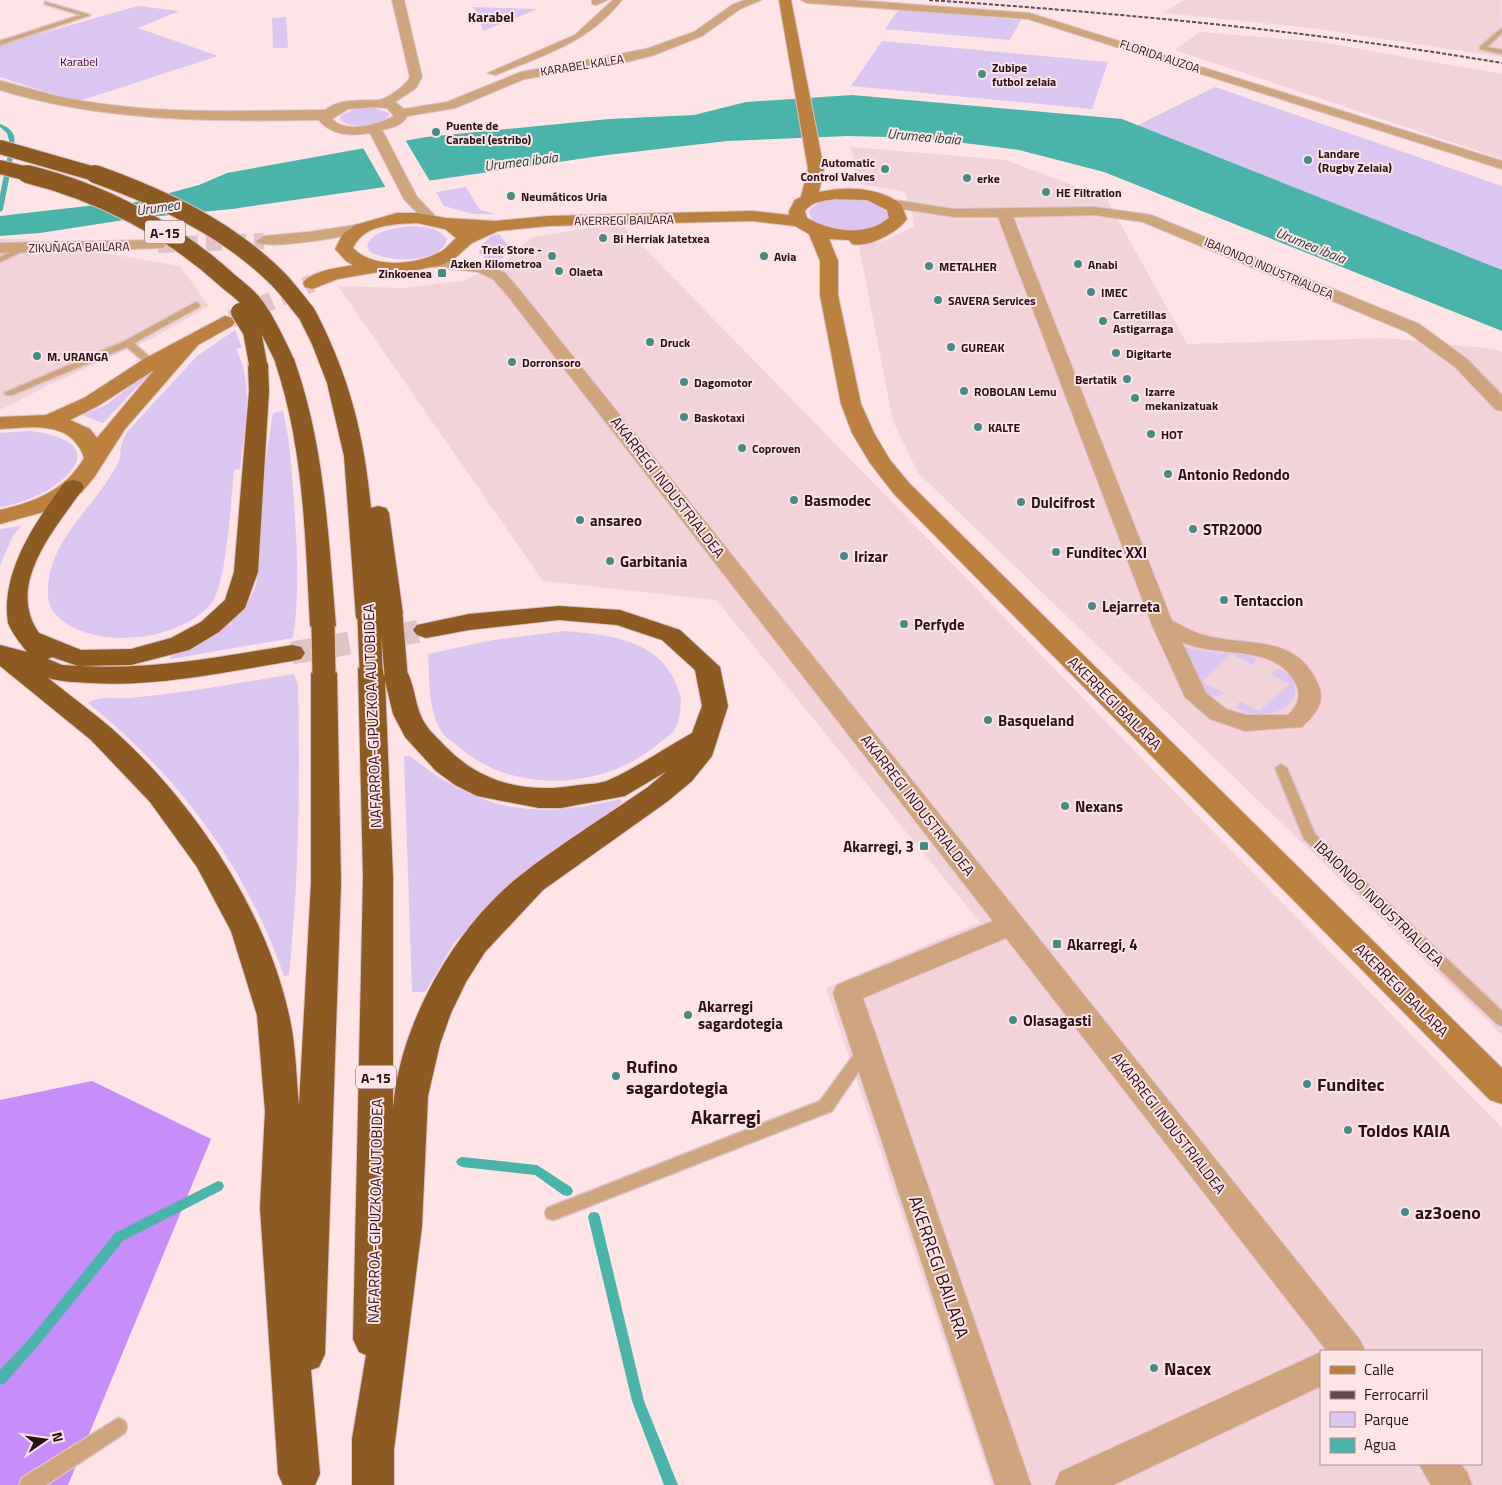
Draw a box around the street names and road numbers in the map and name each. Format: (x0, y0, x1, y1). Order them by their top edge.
street label: FLORIDA AUZOA (1117, 34, 1203, 78)
street label: KARABEL KALEA (539, 49, 625, 81)
street label: AKERREGI BAILARA (574, 210, 674, 230)
road number: A-15 (145, 220, 185, 243)
street label: IBAIONDO INDUSTRIALDEA (1201, 232, 1337, 304)
street label: ZIKUÑAGA BAILARA (28, 237, 130, 257)
street label: AKARREGI INDUSTRIALDEA (605, 411, 731, 563)
street label: NAFARROA-GIPUZKOA AUTOBIDEA (357, 603, 387, 829)
street label: AKERREGI BAILARA (1063, 651, 1167, 755)
street label: AKARREGI INDUSTRIALDEA (855, 729, 981, 881)
street label: IBAIONDO INDUSTRIALDEA (1309, 834, 1449, 972)
street label: AKERREGI BAILARA (1350, 938, 1454, 1042)
street label: AKARREGI INDUSTRIALDEA (1106, 1047, 1232, 1199)
road number: A-15 (356, 1066, 396, 1088)
street label: NAFARROA-GIPUZKOA AUTOBIDEA (362, 1098, 388, 1323)
street label: AKERREGI BAILARA (902, 1192, 976, 1342)

